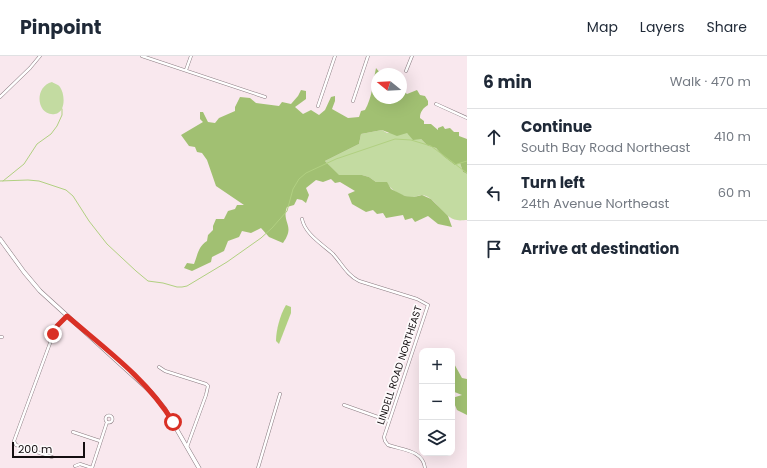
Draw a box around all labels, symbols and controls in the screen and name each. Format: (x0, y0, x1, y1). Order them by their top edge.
text: Pinpoint (20, 14, 101, 41)
text: Map (587, 17, 618, 37)
text: Layers (640, 17, 684, 37)
text: Share (706, 17, 747, 37)
north arrow (371, 68, 407, 104)
text: 6 min (483, 70, 532, 94)
text: Walk · 470 m (670, 72, 751, 91)
text: Continue (521, 116, 592, 137)
icon: ahead (483, 126, 505, 148)
text: 410 m (714, 127, 751, 146)
text: South Bay Road Northeast (521, 138, 690, 157)
text: Turn left (521, 172, 585, 193)
icon: left (483, 182, 505, 204)
text: 60 m (718, 183, 751, 202)
text: 24th Avenue Northeast (521, 194, 669, 213)
icon: arrive (483, 238, 505, 260)
text: Arrive at destination (521, 238, 679, 259)
street label: LINDELL ROAD NORTHEAST (373, 303, 426, 427)
route end (44, 325, 62, 343)
map controls (419, 348, 455, 456)
button: + (419, 348, 455, 384)
button: − (419, 384, 455, 420)
route start (164, 413, 182, 431)
button: layers (419, 420, 455, 456)
scale bar (12, 440, 85, 459)
text: 200 m (18, 441, 52, 457)

